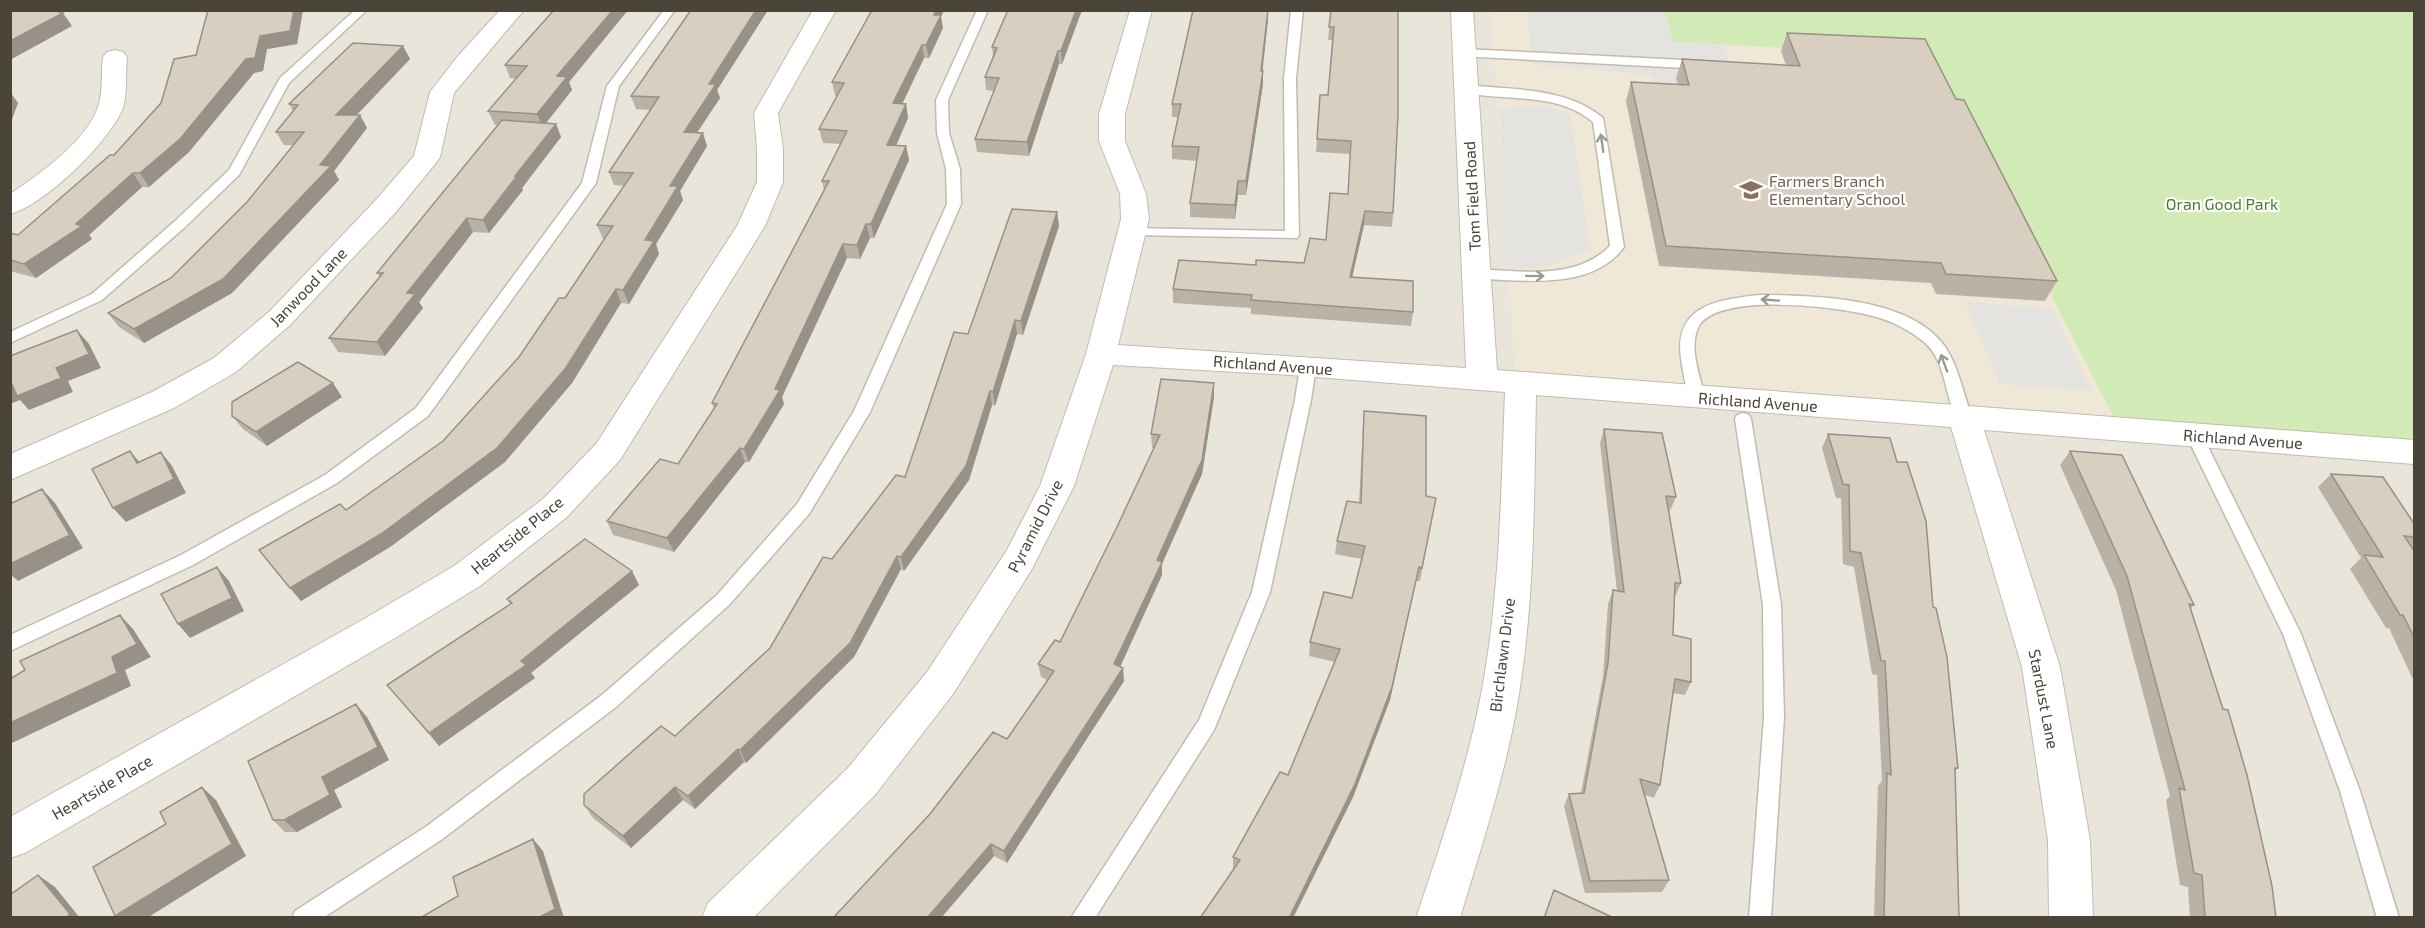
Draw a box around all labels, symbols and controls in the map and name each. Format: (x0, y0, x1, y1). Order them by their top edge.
one-way arrow (1597, 134, 1608, 154)
street label: Tom Field Road (1459, 141, 1484, 251)
place label: Farmers Branch Elementary School (1769, 171, 1905, 208)
school or university icon: Farmers Branch Elementary School (1738, 177, 1764, 203)
park label: Oran Good Park (2166, 194, 2278, 213)
street label: Janwood Lane (265, 243, 350, 330)
one-way arrow (1524, 270, 1544, 281)
one-way arrow (1761, 294, 1781, 305)
street label: Richland Avenue (1213, 351, 1333, 378)
one-way arrow (1937, 354, 1948, 372)
street label: Richland Avenue (1698, 388, 1818, 415)
street label: Richland Avenue (2183, 425, 2303, 452)
street label: Pyramid Drive (1003, 476, 1066, 575)
street label: Heartside Place (467, 492, 567, 578)
street label: Birchlawn Drive (1485, 597, 1518, 713)
street label: Stardust Lane (2026, 648, 2063, 750)
street label: Heartside Place (48, 750, 156, 823)

